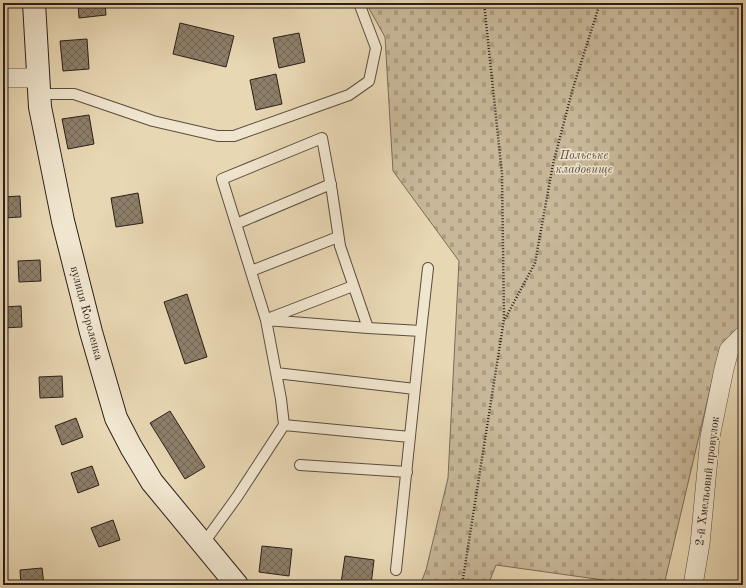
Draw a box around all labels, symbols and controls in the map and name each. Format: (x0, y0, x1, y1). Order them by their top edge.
park label: Польське кладовище (555, 150, 613, 176)
street label: вулиця Короленка (68, 265, 104, 362)
street label: 2-й Хмельовий провулок (694, 416, 722, 547)

